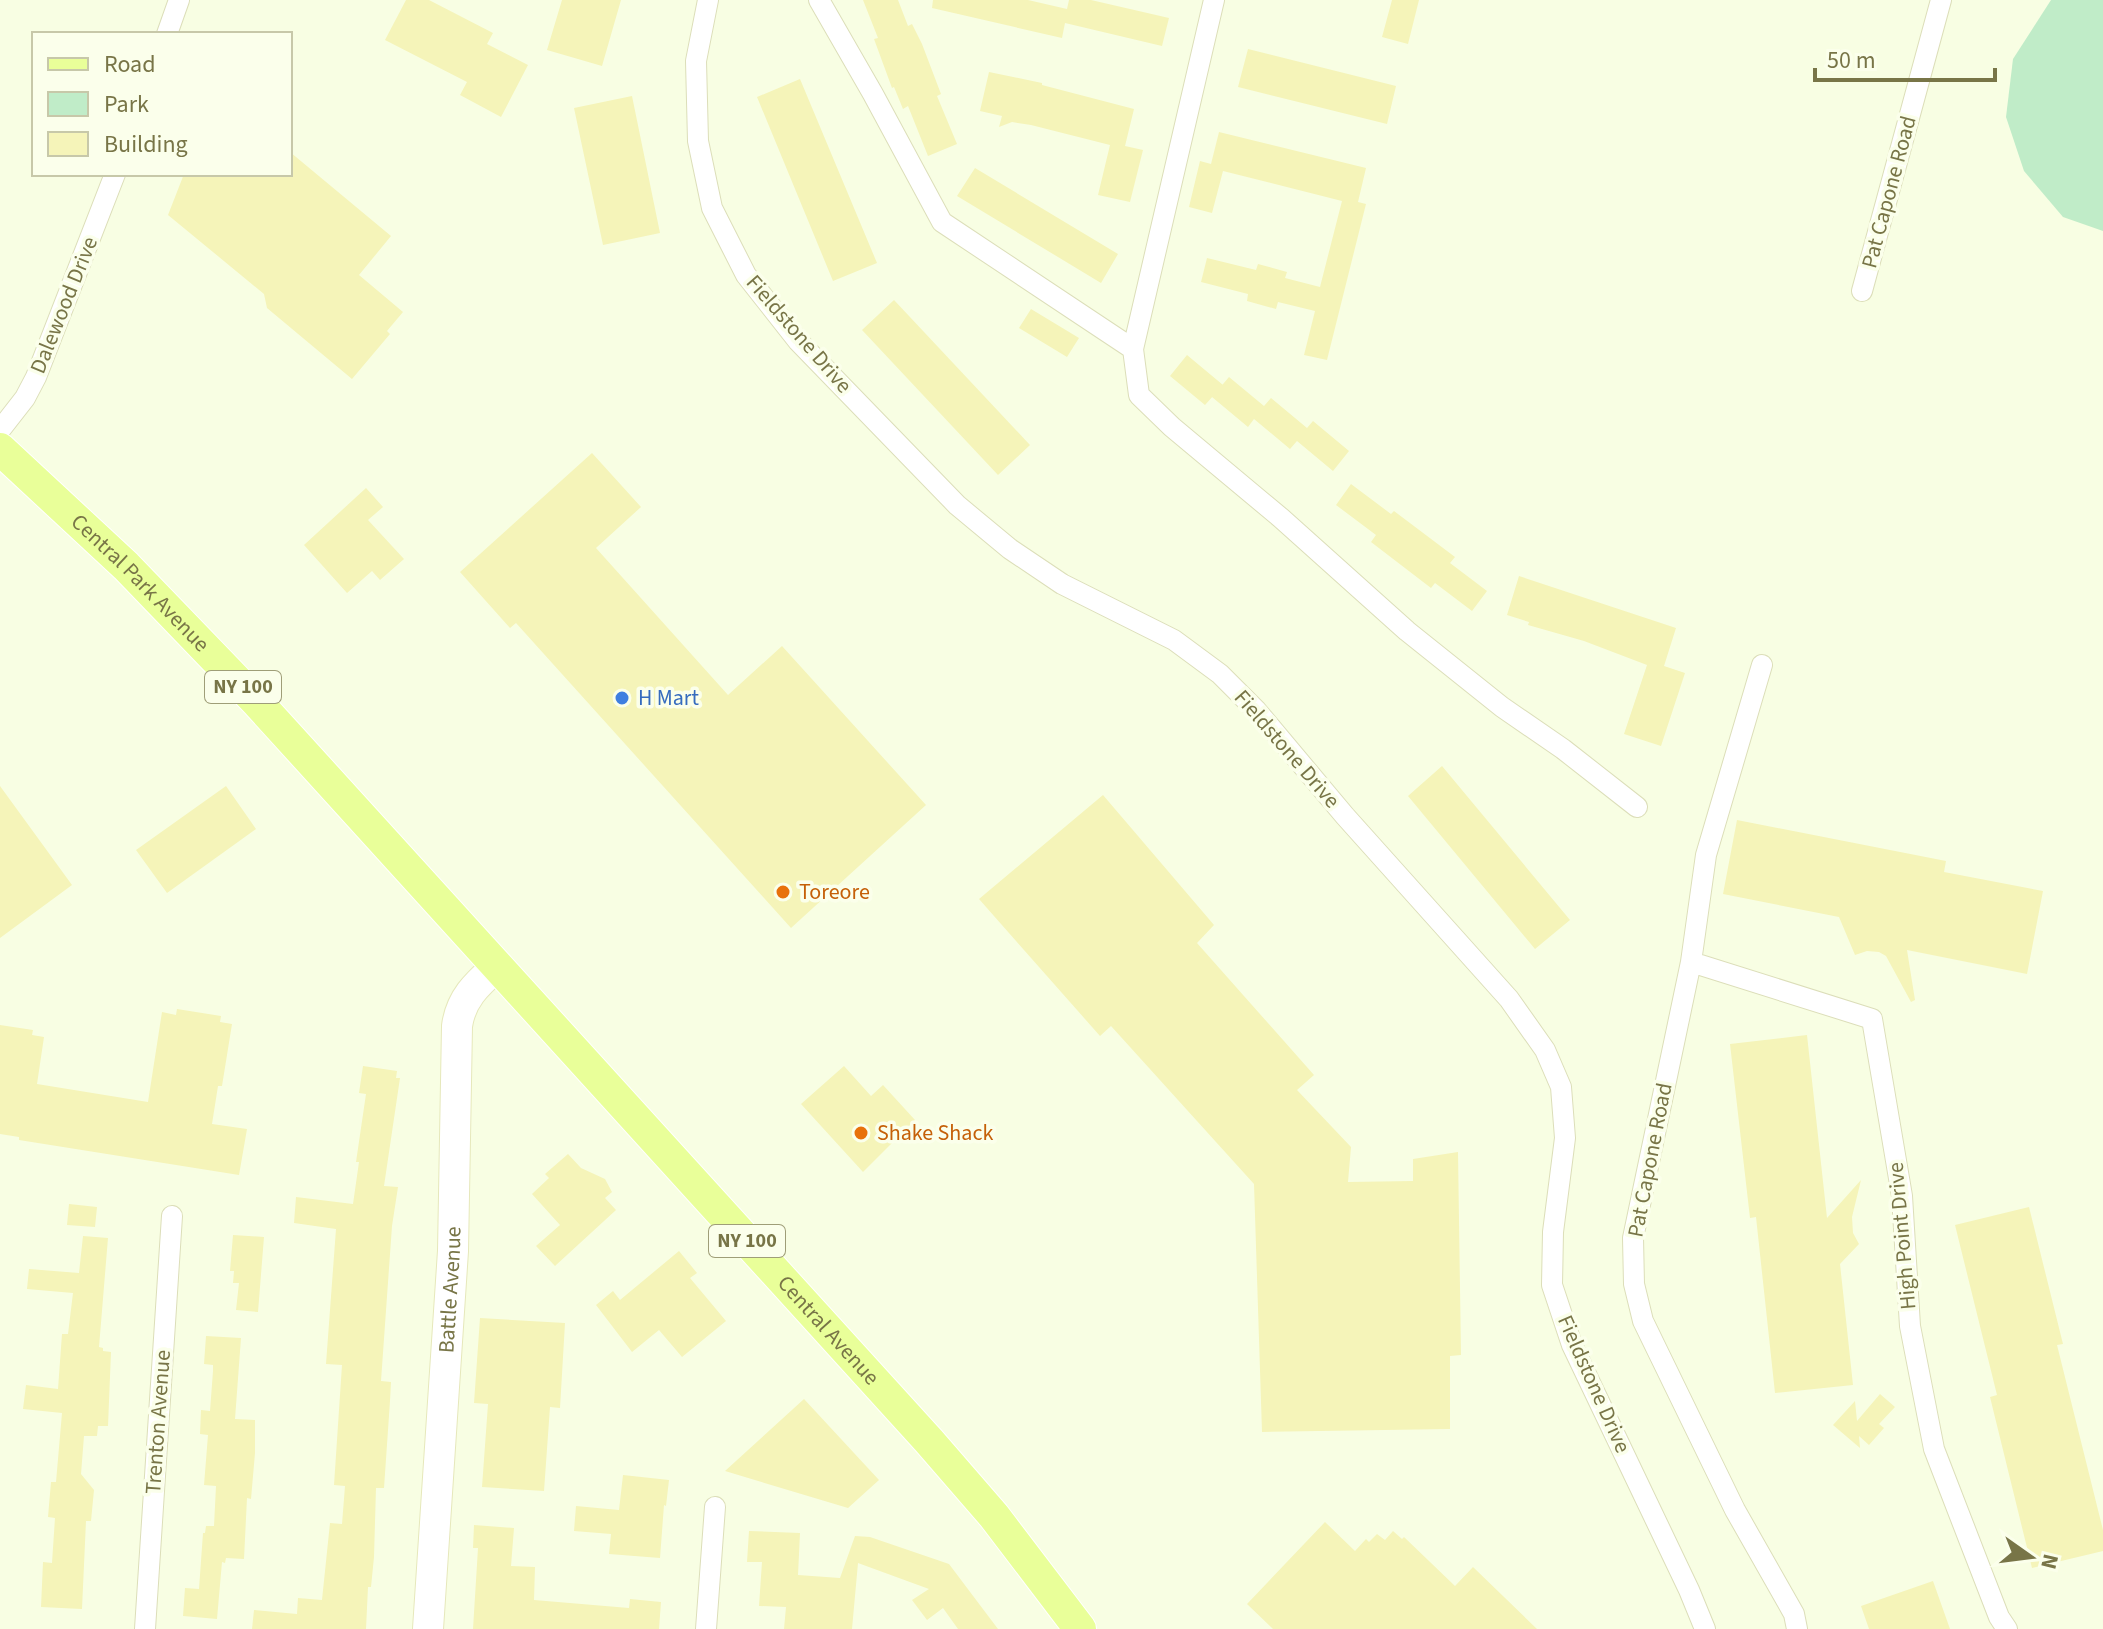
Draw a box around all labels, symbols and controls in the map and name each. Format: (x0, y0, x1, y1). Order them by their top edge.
legend (32, 32, 292, 176)
scale bar (1815, 32, 1995, 82)
text: 50 m (1827, 43, 1876, 78)
text: Road (104, 47, 156, 82)
text: Park (104, 87, 149, 122)
street label: Pat Capone Road (1853, 112, 1925, 272)
text: Building (104, 127, 188, 162)
street label: Dalewood Drive (22, 232, 106, 378)
street label: Fieldstone Drive (738, 268, 860, 400)
street label: Central Park Avenue (64, 506, 217, 660)
road number: NY 100 (205, 671, 281, 703)
place label: H Mart (638, 682, 699, 714)
street label: Fieldstone Drive (1226, 683, 1348, 815)
marker: H Mart (613, 689, 631, 707)
place label: Toreore (799, 876, 870, 908)
marker: Toreore (774, 883, 792, 901)
street label: Pat Capone Road (1619, 1080, 1681, 1240)
place label: Shake Shack (877, 1117, 993, 1149)
marker: Shake Shack (852, 1124, 870, 1142)
street label: High Point Drive (1880, 1161, 1924, 1311)
road number: NY 100 (709, 1225, 785, 1257)
street label: Battle Avenue (430, 1226, 469, 1354)
street label: Central Avenue (770, 1268, 887, 1393)
street label: Fieldstone Drive (1549, 1310, 1639, 1458)
street label: Trenton Avenue (137, 1349, 179, 1495)
north arrow (1991, 1517, 2071, 1597)
text: N (2032, 1551, 2067, 1573)

